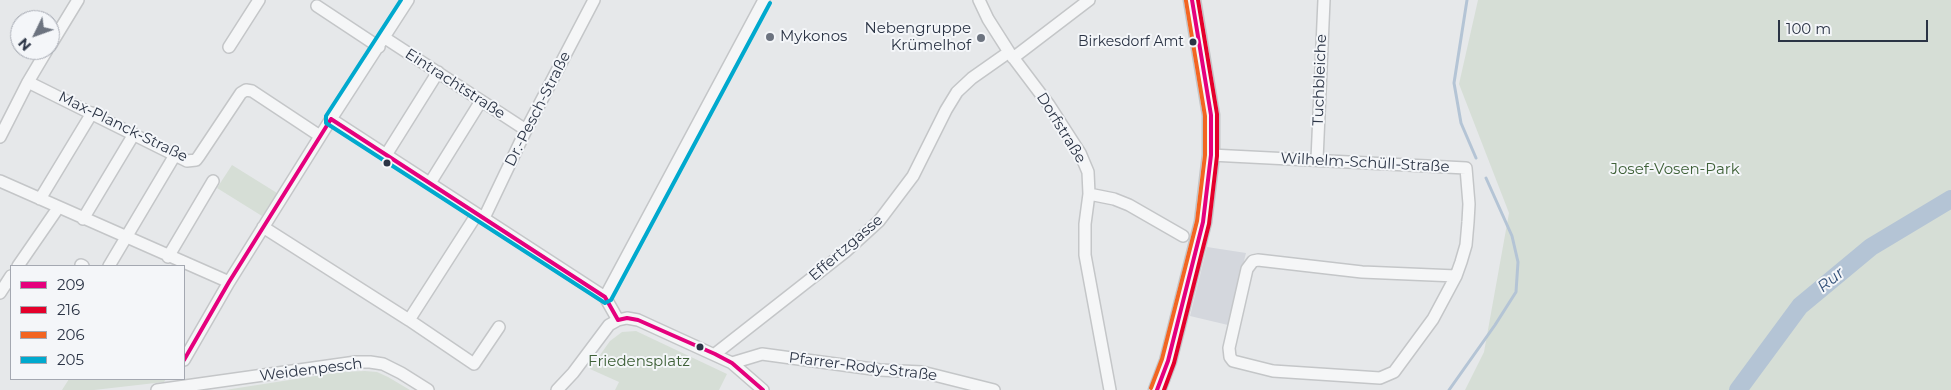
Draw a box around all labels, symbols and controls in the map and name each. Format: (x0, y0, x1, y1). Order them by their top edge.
north arrow (10, 10, 60, 60)
scale bar (1781, 10, 1931, 42)
text: 100 m (1786, 19, 1831, 38)
place label: Nebengruppe Krümelhof (865, 20, 971, 55)
place label: Mykonos (780, 28, 847, 46)
marker: Mykonos (764, 31, 776, 43)
marker: Nebengruppe Krümelhof (975, 32, 987, 44)
text: N (14, 34, 35, 55)
place label: Birkesdorf Amt (1078, 34, 1184, 50)
street label: Tuchbleiche (1309, 34, 1331, 126)
marker: Birkesdorf Amt (1188, 37, 1198, 47)
street label: Eintrachtstraße (402, 45, 508, 123)
street label: Dr.-Pesch-Straße (501, 49, 575, 169)
street label: Max-Planck-Straße (55, 88, 191, 166)
street label: Dorfstraße (1032, 89, 1090, 167)
street label: Wilhelm-Schüll-Straße (1280, 150, 1450, 176)
unlabelled marker (382, 158, 392, 168)
park label: Josef-Vosen-Park (1610, 161, 1740, 179)
street label: Effertzgasse (805, 211, 887, 285)
water label: Rur (1814, 263, 1848, 297)
legend (10, 265, 185, 380)
text: 209 (57, 275, 85, 294)
text: 216 (57, 300, 80, 319)
text: 206 (57, 325, 85, 344)
unlabelled marker (695, 342, 705, 352)
street label: Pfarrer-Rody-Straße (788, 349, 938, 385)
text: 205 (57, 350, 84, 369)
park label: Friedensplatz (588, 353, 690, 371)
street label: Weidenpesch (259, 355, 363, 385)

